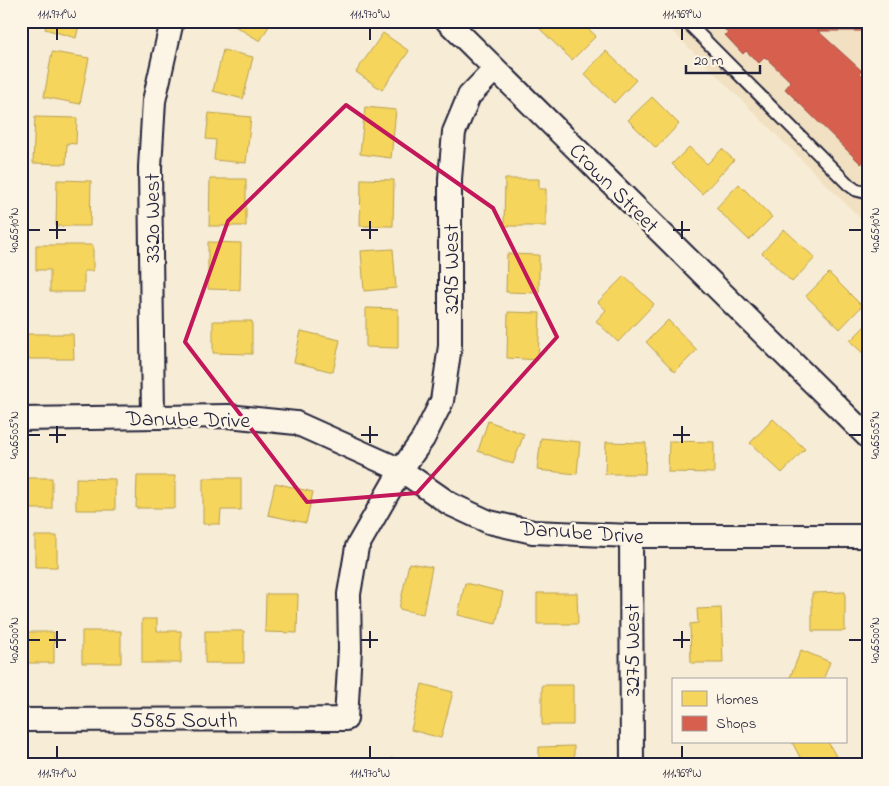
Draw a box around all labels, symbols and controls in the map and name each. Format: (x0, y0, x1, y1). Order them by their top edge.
text: 111.971°W (38, 6, 76, 24)
text: 111.970°W (350, 6, 390, 24)
text: 111.969°W (663, 6, 701, 24)
scale bar (686, 42, 760, 74)
text: 20 m (694, 50, 724, 72)
street label: Crown Street (560, 137, 666, 242)
street label: 3320 West (138, 173, 170, 263)
text: 40.6510°N (6, 207, 24, 253)
text: 40.6510°N (867, 207, 885, 253)
street label: 3295 West (437, 223, 469, 314)
street label: Danube Drive (125, 404, 251, 438)
text: 40.6505°N (6, 411, 24, 459)
text: 40.6505°N (867, 411, 885, 459)
street label: Danube Drive (518, 514, 645, 554)
street label: 3275 West (618, 603, 650, 696)
text: 40.6500°N (6, 617, 24, 663)
text: 40.6500°N (867, 617, 885, 663)
legend (672, 678, 846, 744)
text: Homes (716, 689, 759, 711)
street label: 5585 South (130, 706, 238, 738)
text: Shops (716, 713, 756, 735)
text: 111.971°W (38, 765, 76, 783)
text: 111.970°W (350, 765, 390, 783)
text: 111.969°W (663, 765, 701, 783)

